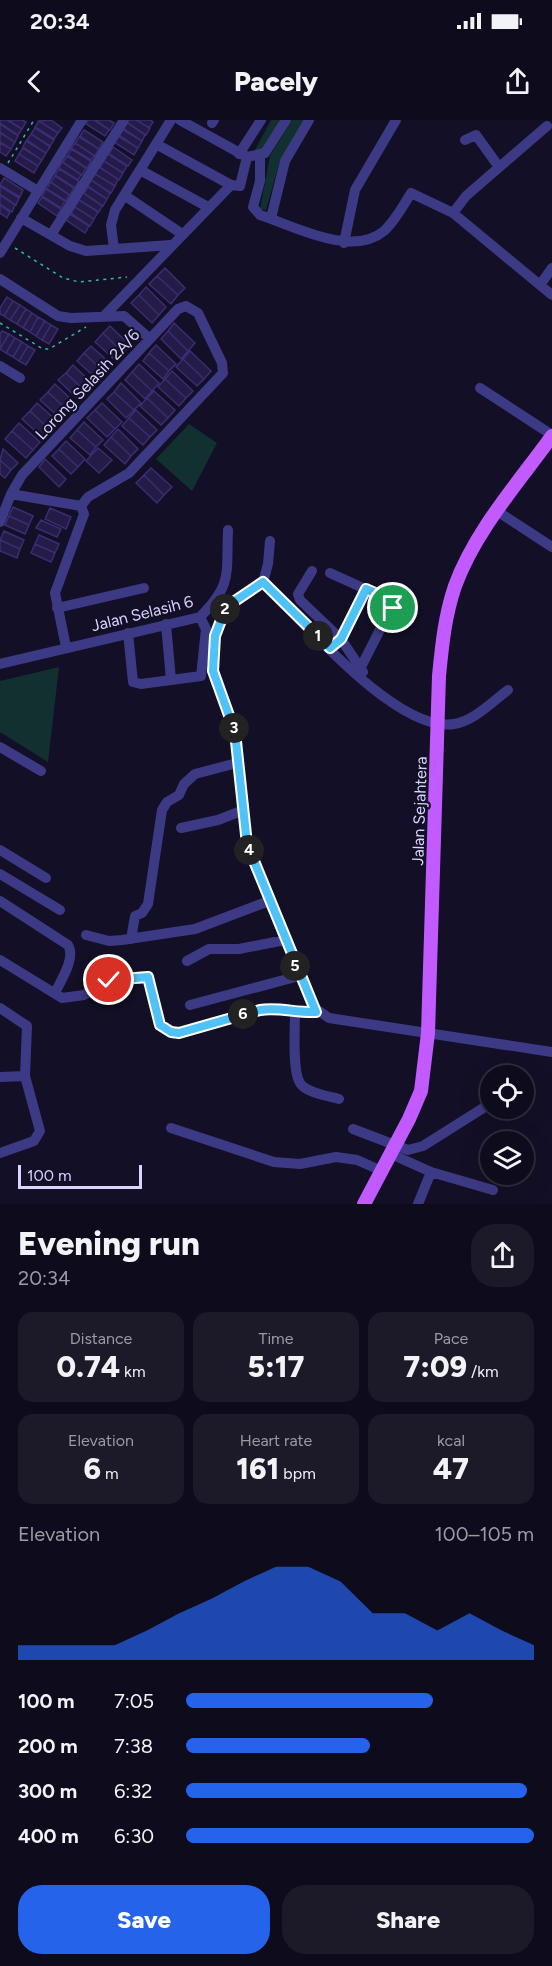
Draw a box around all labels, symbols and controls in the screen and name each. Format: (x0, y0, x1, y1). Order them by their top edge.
text: 20:34 (30, 8, 90, 35)
icon: back (18, 65, 51, 98)
text: Pacely (234, 65, 318, 98)
icon: share (501, 65, 534, 98)
street label: Lorong Selasih 2A/6 (31, 325, 143, 443)
pin (367, 582, 418, 633)
icon: arrive (376, 591, 409, 624)
street label: Jalan Selasih 6 (89, 592, 195, 635)
pin: 2 (210, 594, 240, 624)
text: 2 (220, 599, 230, 618)
pin: 1 (303, 621, 333, 651)
text: 1 (315, 626, 321, 645)
pin: 3 (219, 713, 249, 743)
text: 3 (230, 718, 238, 737)
street label: Jalan Sejahtera (408, 756, 431, 866)
pin: 4 (234, 835, 264, 865)
text: 4 (244, 840, 254, 859)
pin: 5 (280, 951, 310, 981)
pin (83, 954, 134, 1005)
text: 5 (290, 956, 300, 975)
icon: check (92, 963, 125, 996)
pin: 6 (228, 999, 258, 1029)
text: 6 (238, 1004, 248, 1023)
map controls (480, 1065, 534, 1185)
button: locate (480, 1065, 534, 1119)
button: layers (480, 1131, 534, 1185)
scale bar (18, 1162, 142, 1190)
text: 100 m (27, 1166, 72, 1185)
text: Evening run (18, 1224, 200, 1263)
button: share (471, 1224, 534, 1287)
text: 20:34 (18, 1266, 70, 1290)
text: Distance (70, 1329, 132, 1348)
text: Time (259, 1329, 293, 1348)
text: Pace (434, 1329, 468, 1348)
text: 0.74 (57, 1348, 120, 1385)
text: 5:17 (248, 1348, 304, 1385)
text: 7:09 (403, 1348, 467, 1385)
text: km (120, 1362, 146, 1381)
text: /km (467, 1362, 499, 1381)
text: Elevation (68, 1431, 134, 1450)
text: Heart rate (240, 1431, 312, 1450)
text: kcal (437, 1431, 465, 1450)
text: 6 (83, 1450, 101, 1487)
text: 161 (236, 1450, 279, 1487)
text: 47 (433, 1450, 469, 1487)
text: m (101, 1464, 119, 1483)
text: bpm (279, 1464, 316, 1483)
text: Elevation (18, 1522, 100, 1546)
text: 100–105 m (435, 1522, 534, 1546)
text: 100 m (18, 1689, 75, 1713)
text: 7:05 (114, 1689, 154, 1713)
text: 200 m (18, 1734, 78, 1758)
text: 7:38 (114, 1734, 153, 1758)
text: 300 m (18, 1779, 77, 1803)
text: 6:32 (114, 1779, 152, 1803)
text: 400 m (18, 1824, 79, 1848)
text: 6:30 (114, 1824, 154, 1848)
button: Save (18, 1885, 270, 1954)
button: Share (282, 1885, 534, 1954)

